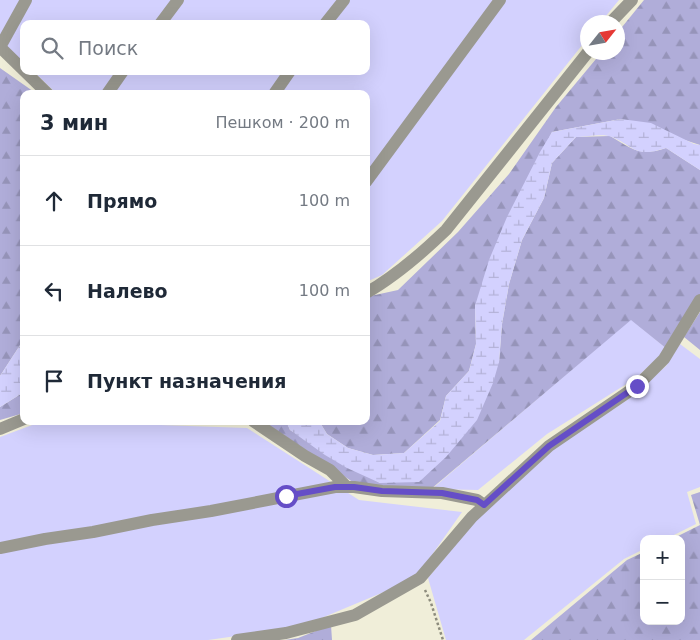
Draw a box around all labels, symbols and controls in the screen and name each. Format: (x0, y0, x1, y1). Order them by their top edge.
north arrow (580, 15, 625, 60)
search box (20, 20, 370, 75)
icon: search (38, 34, 66, 62)
text: Поиск (78, 37, 138, 59)
text: 3 мин (40, 111, 108, 135)
text: Пешком · 200 m (215, 113, 350, 132)
icon: ahead (40, 187, 68, 215)
text: Прямо (87, 190, 157, 212)
text: 100 m (299, 191, 350, 210)
icon: left (40, 277, 68, 305)
text: Налево (87, 280, 168, 302)
text: 100 m (299, 281, 350, 300)
icon: arrive (40, 367, 68, 395)
text: Пункт назначения (87, 370, 286, 392)
route end (626, 375, 649, 398)
route start (275, 485, 298, 508)
map controls (640, 535, 685, 625)
button: + (640, 535, 685, 580)
button: − (640, 580, 685, 625)

